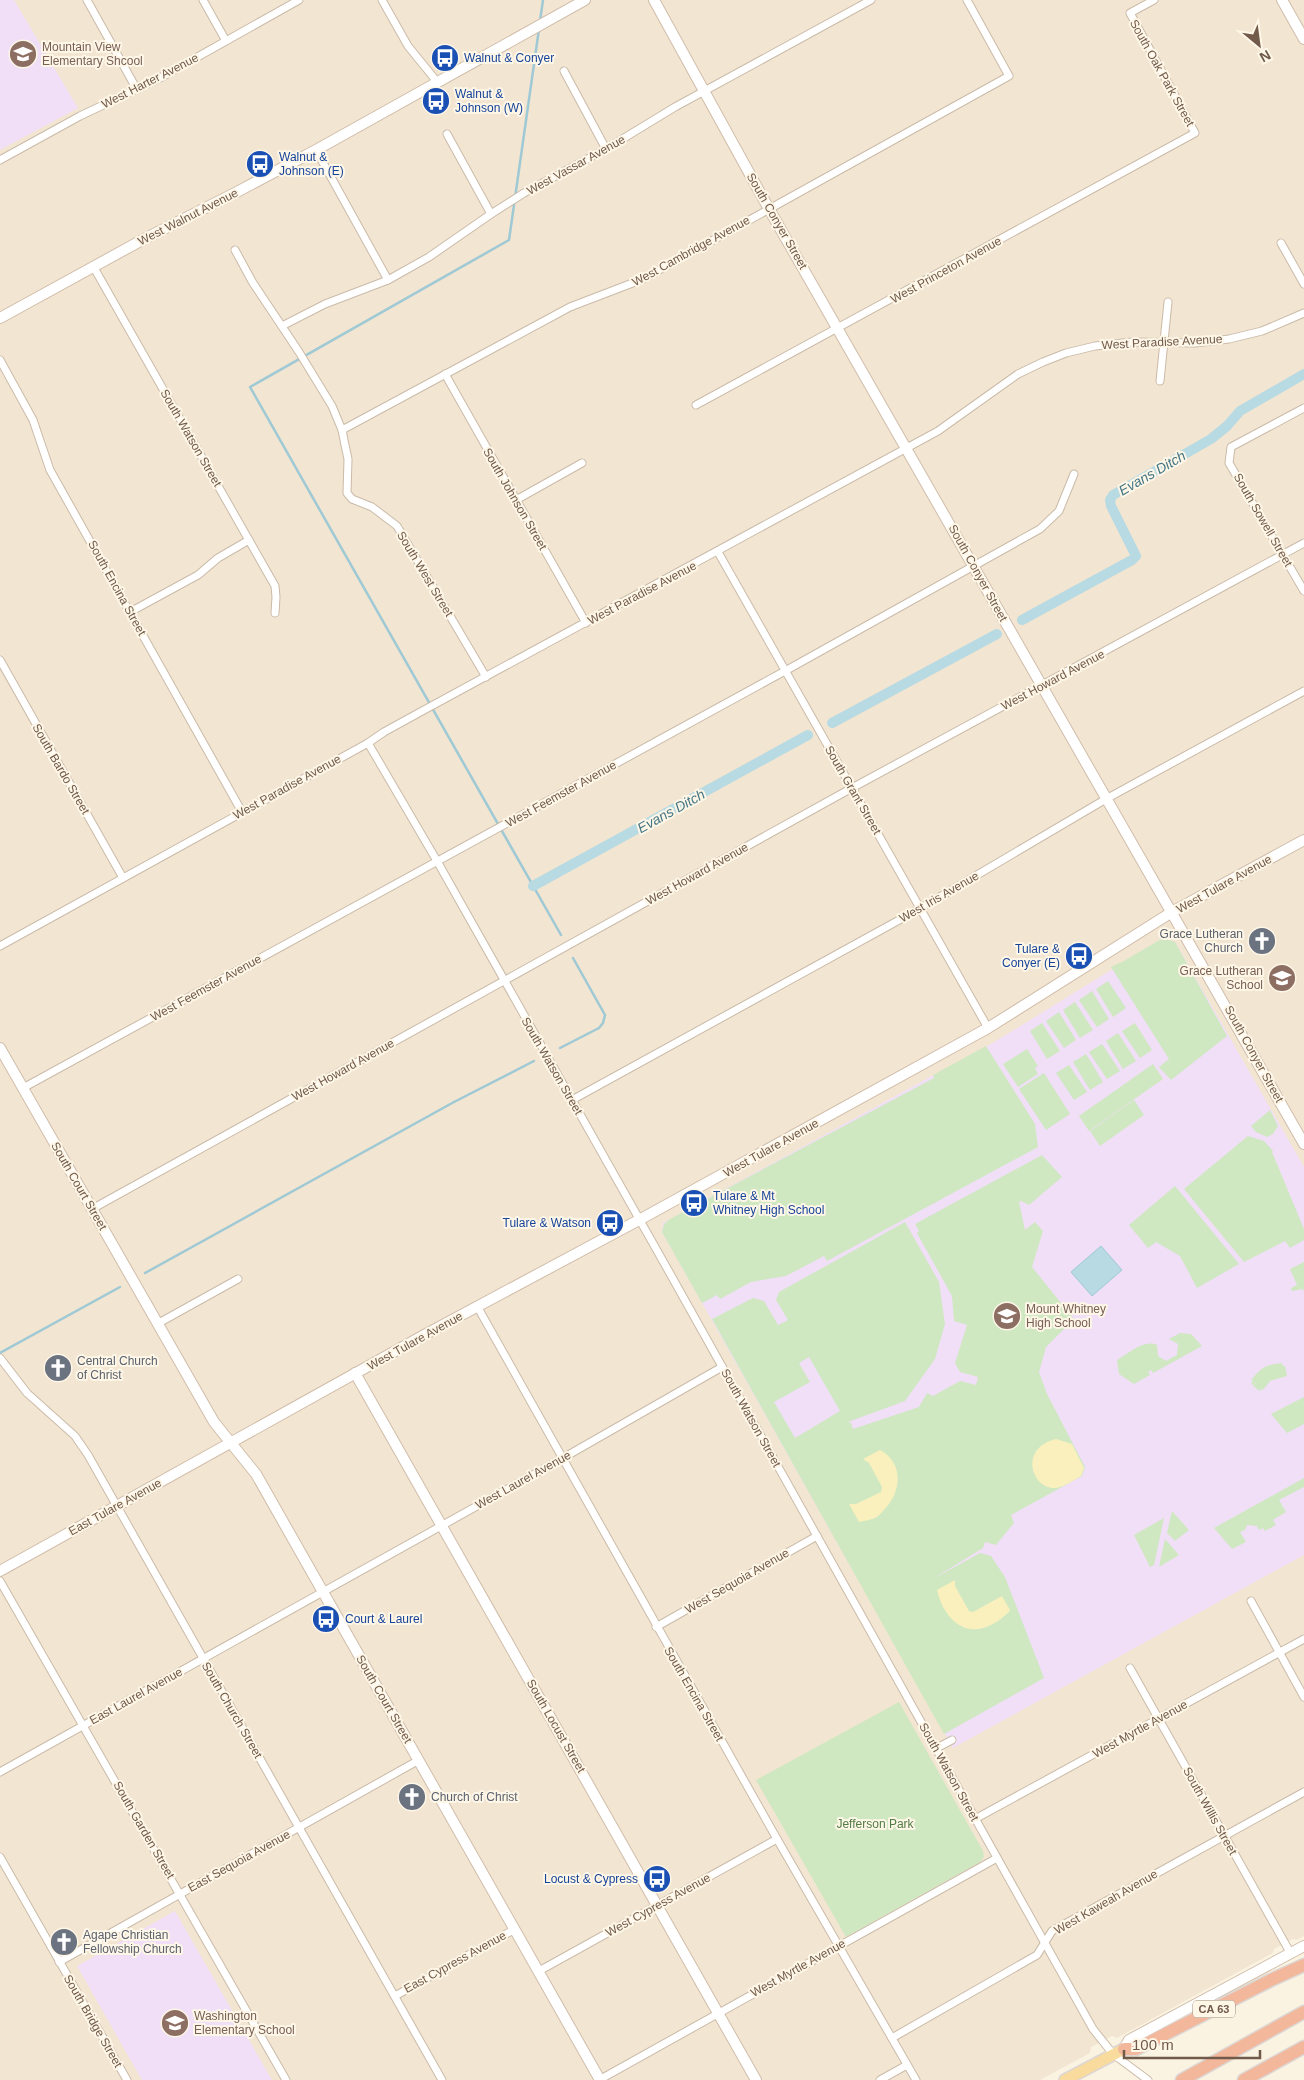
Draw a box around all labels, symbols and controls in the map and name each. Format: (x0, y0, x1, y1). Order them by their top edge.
street label: South Oak Park Street (1127, 17, 1198, 129)
north arrow (1234, 20, 1284, 70)
school or university icon: Mountain View Elementary Shcool (8, 39, 38, 69)
place label: Mountain View Elementary Shcool (42, 40, 143, 68)
bus stop icon: Walnut & Conyer (430, 43, 460, 73)
text: N (1257, 47, 1274, 66)
street label: West Harter Avenue (99, 50, 201, 112)
place label: Walnut & Conyer (464, 51, 554, 65)
bus stop icon: Walnut & Johnson (W) (421, 86, 451, 116)
place label: Walnut & Johnson (W) (455, 87, 523, 115)
street label: West Vassar Avenue (524, 132, 628, 198)
bus stop icon: Walnut & Johnson (E) (245, 149, 275, 179)
place label: Walnut & Johnson (E) (279, 150, 344, 178)
street label: South Conyer Street (744, 170, 811, 272)
street label: West Walnut Avenue (136, 186, 241, 248)
street label: West Cambridge Avenue (630, 213, 753, 289)
street label: West Princeton Avenue (888, 234, 1004, 306)
street label: West Paradise Avenue (1101, 332, 1223, 352)
street label: South Watson Street (157, 387, 225, 490)
street label: South Johnson Street (480, 446, 550, 553)
water label: Evans Ditch (1116, 447, 1189, 499)
street label: South Sowell Street (1231, 471, 1296, 570)
street label: South Conyer Street (946, 522, 1011, 625)
street label: South West Street (394, 529, 456, 620)
street label: South Encina Street (85, 538, 149, 639)
street label: West Paradise Avenue (585, 558, 699, 628)
street label: West Howard Avenue (999, 647, 1107, 713)
street label: South Bardo Street (29, 721, 93, 817)
street label: South Grant Street (822, 743, 884, 837)
street label: West Paradise Avenue (231, 751, 344, 822)
street label: West Feemster Avenue (503, 758, 619, 830)
water label: Evans Ditch (634, 786, 708, 836)
street label: West Howard Avenue (643, 840, 751, 908)
street label: West Tulare Avenue (1174, 852, 1274, 916)
street label: West Iris Avenue (897, 868, 982, 925)
church icon: Grace Lutheran Church (1247, 926, 1277, 956)
place label: Grace Lutheran Church (1160, 927, 1243, 955)
bus stop icon: Tulare & Conyer (E) (1064, 941, 1094, 971)
place label: Tulare & Conyer (E) (1002, 942, 1060, 970)
street label: West Feemster Avenue (148, 952, 264, 1024)
school or university icon: Grace Lutheran School (1267, 963, 1297, 993)
place label: Grace Lutheran School (1180, 964, 1263, 992)
street label: South Conyer Street (1222, 1003, 1287, 1106)
street label: South Watson Street (518, 1015, 586, 1118)
street label: West Howard Avenue (289, 1036, 397, 1104)
street label: West Tulare Avenue (721, 1116, 821, 1180)
street label: South Court Street (48, 1139, 110, 1233)
bus stop icon: Tulare & Mt Whitney High School (679, 1188, 709, 1218)
place label: Tulare & Mt Whitney High School (713, 1189, 824, 1217)
bus stop icon: Tulare & Watson (595, 1208, 625, 1238)
place label: Tulare & Watson (503, 1216, 591, 1230)
school or university icon: Mount Whitney High School (992, 1301, 1022, 1331)
place label: Mount Whitney High School (1026, 1302, 1106, 1330)
street label: West Tulare Avenue (365, 1309, 465, 1373)
church icon: Central Church of Christ (43, 1353, 73, 1383)
place label: Central Church of Christ (77, 1354, 158, 1382)
street label: South Watson Street (718, 1366, 784, 1470)
street label: West Laurel Avenue (473, 1448, 573, 1512)
street label: East Tulare Avenue (66, 1476, 164, 1538)
street label: West Sequoia Avenue (683, 1545, 792, 1616)
bus stop icon: Court & Laurel (311, 1604, 341, 1634)
place label: Court & Laurel (345, 1612, 422, 1626)
street label: South Encina Street (661, 1644, 727, 1744)
street label: South Court Street (353, 1652, 415, 1746)
street label: South Church Street (199, 1659, 266, 1761)
street label: East Laurel Avenue (87, 1665, 185, 1727)
street label: South Locust Street (524, 1677, 589, 1776)
street label: West Myrtle Avenue (1090, 1697, 1190, 1761)
street label: South Watson Street (916, 1720, 982, 1824)
street label: South Willis Street (1180, 1765, 1240, 1858)
street label: South Garden Street (110, 1779, 178, 1882)
church icon: Church of Christ (397, 1782, 427, 1812)
place label: Church of Christ (431, 1790, 518, 1804)
park label: Jefferson Park (836, 1817, 915, 1831)
street label: East Sequoia Avenue (186, 1827, 293, 1895)
bus stop icon: Locust & Cypress (642, 1864, 672, 1894)
street label: West Kaweah Avenue (1052, 1867, 1160, 1937)
street label: West Cypress Avenue (603, 1870, 713, 1940)
place label: Locust & Cypress (544, 1872, 638, 1886)
church icon: Agape Christian Fellowship Church (49, 1927, 79, 1957)
place label: Agape Christian Fellowship Church (83, 1928, 182, 1956)
street label: East Cypress Avenue (402, 1928, 509, 1996)
street label: West Myrtle Avenue (748, 1936, 848, 2000)
street label: South Bridge Street (61, 1972, 126, 2070)
road number: CA 63 (1193, 2000, 1235, 2018)
school or university icon: Washington Elementary School (160, 2008, 190, 2038)
place label: Washington Elementary School (194, 2009, 295, 2037)
scale bar (1124, 2028, 1260, 2060)
text: 100 m (1132, 2036, 1174, 2053)

